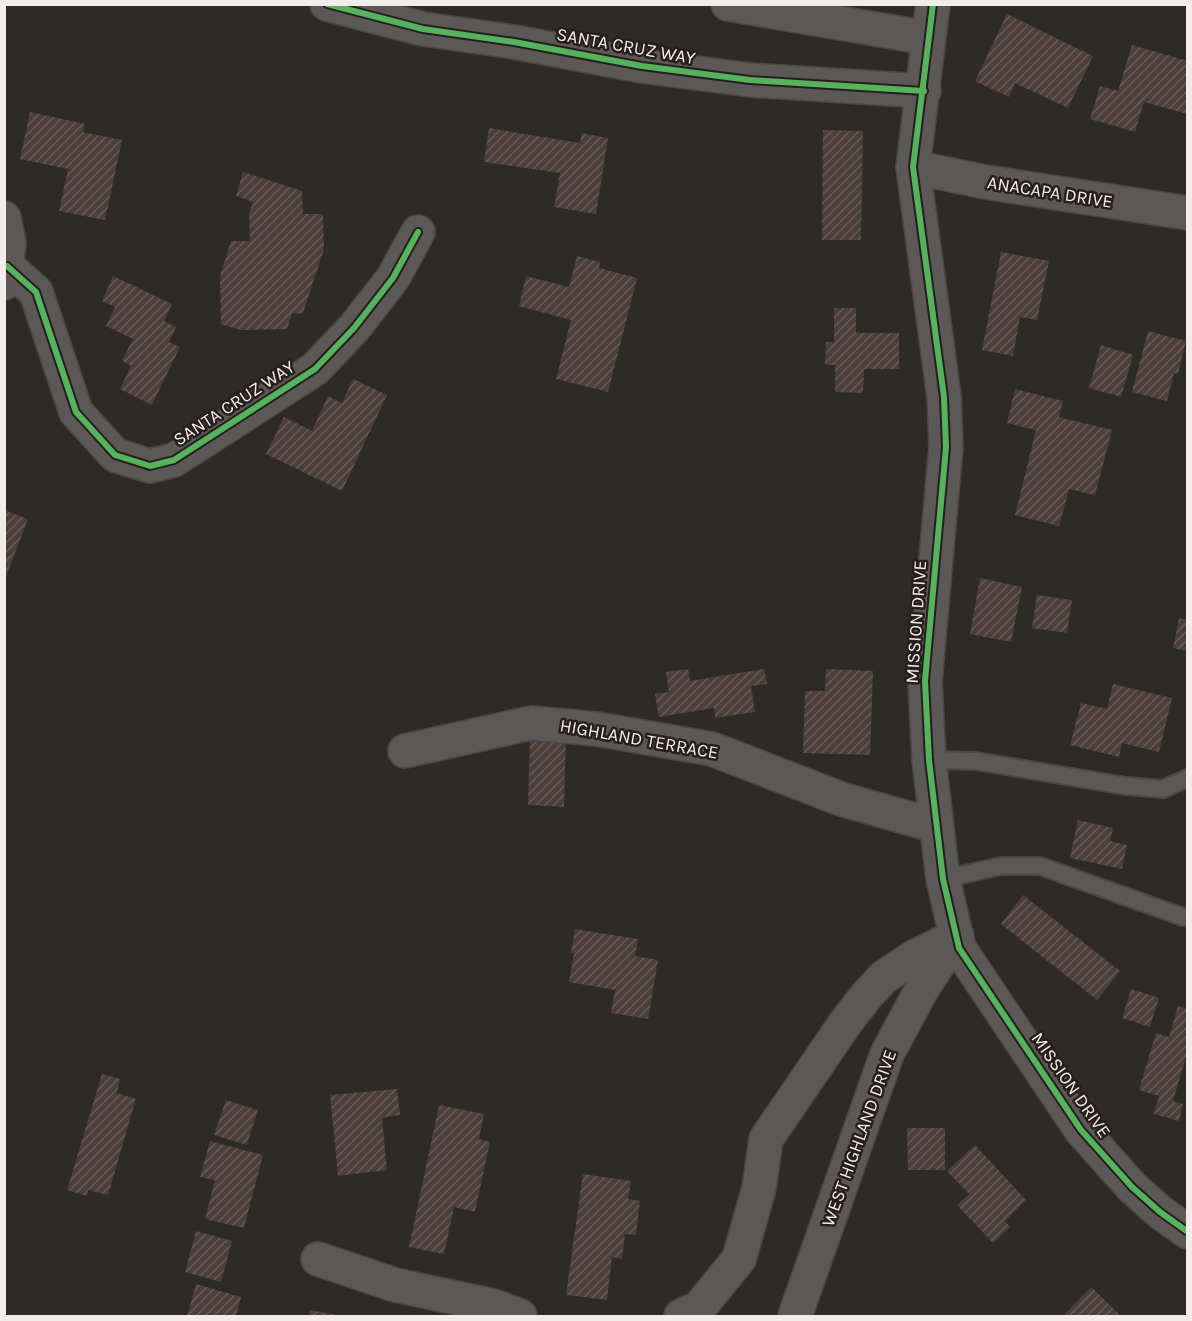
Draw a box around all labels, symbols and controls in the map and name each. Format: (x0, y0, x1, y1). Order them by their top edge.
street label: SANTA CRUZ WAY (555, 23, 697, 69)
street label: ANACAPA DRIVE (986, 171, 1114, 213)
street label: SANTA CRUZ WAY (169, 355, 299, 450)
street label: MISSION DRIVE (901, 560, 931, 684)
street label: HIGHLAND TERRACE (558, 714, 720, 764)
street label: MISSION DRIVE (1027, 1028, 1115, 1142)
street label: WEST HIGHLAND DRIVE (817, 1047, 901, 1229)

